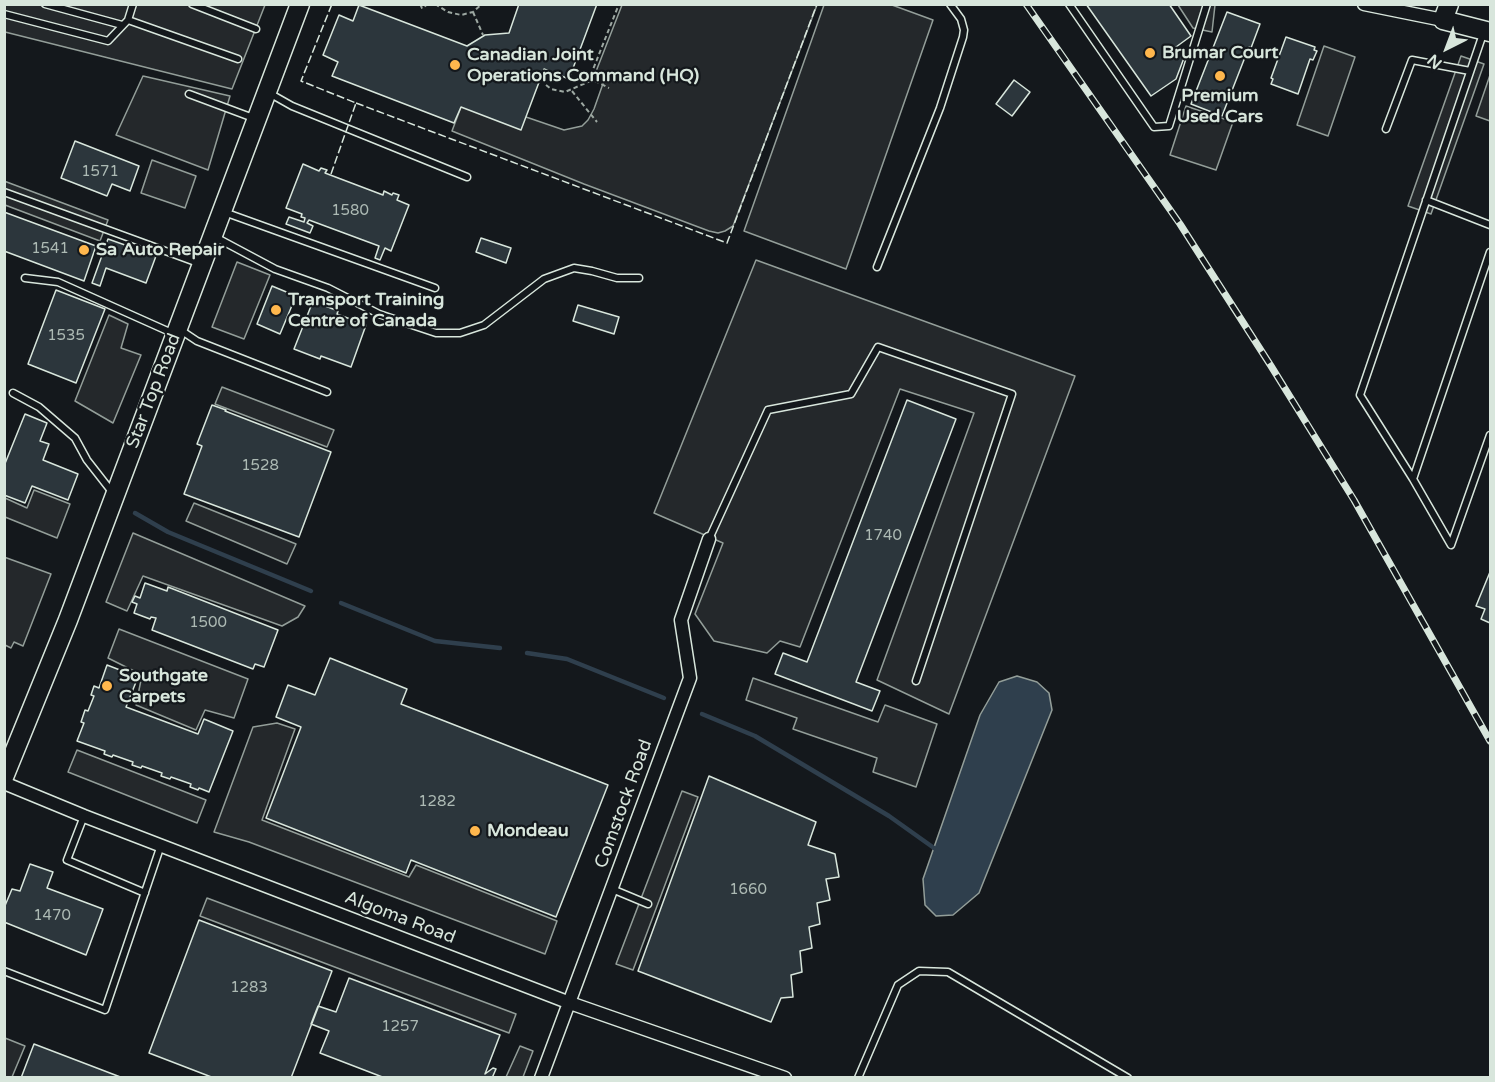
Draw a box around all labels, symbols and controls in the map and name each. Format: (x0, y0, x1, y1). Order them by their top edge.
north arrow (1417, 18, 1477, 78)
place label: Brumar Court (1162, 42, 1278, 64)
place label: Canadian Joint Operations Command (HQ) (467, 44, 699, 86)
marker: Brumar Court (1143, 46, 1157, 60)
text: N (1423, 50, 1446, 73)
marker: Canadian Joint Operations Command (HQ) (448, 58, 462, 72)
marker: Premium Used Cars (1213, 69, 1227, 83)
place label: Premium Used Cars (1177, 85, 1263, 128)
house number: 1571 (81, 163, 119, 181)
house number: 1580 (331, 202, 369, 220)
place label: Sa Auto Repair (96, 239, 224, 261)
house number: 1541 (31, 240, 69, 258)
marker: Sa Auto Repair (77, 243, 91, 257)
place label: Transport Training Centre of Canada (288, 289, 444, 332)
marker: Transport Training Centre of Canada (269, 303, 283, 317)
house number: 1535 (47, 327, 85, 345)
street label: Star Top Road (122, 331, 186, 451)
house number: 1528 (241, 457, 279, 475)
house number: 1740 (864, 527, 902, 545)
house number: 1500 (189, 614, 227, 632)
place label: Southgate Carpets (119, 665, 208, 708)
marker: Southgate Carpets (100, 679, 114, 693)
street label: Comstock Road (591, 737, 657, 871)
house number: 1282 (418, 793, 456, 811)
place label: Mondeau (487, 820, 569, 842)
marker: Mondeau (468, 824, 482, 838)
house number: 1660 (729, 881, 767, 899)
street label: Algoma Road (342, 887, 458, 949)
house number: 1470 (33, 907, 71, 925)
house number: 1283 (230, 979, 268, 997)
house number: 1257 (381, 1018, 419, 1036)

